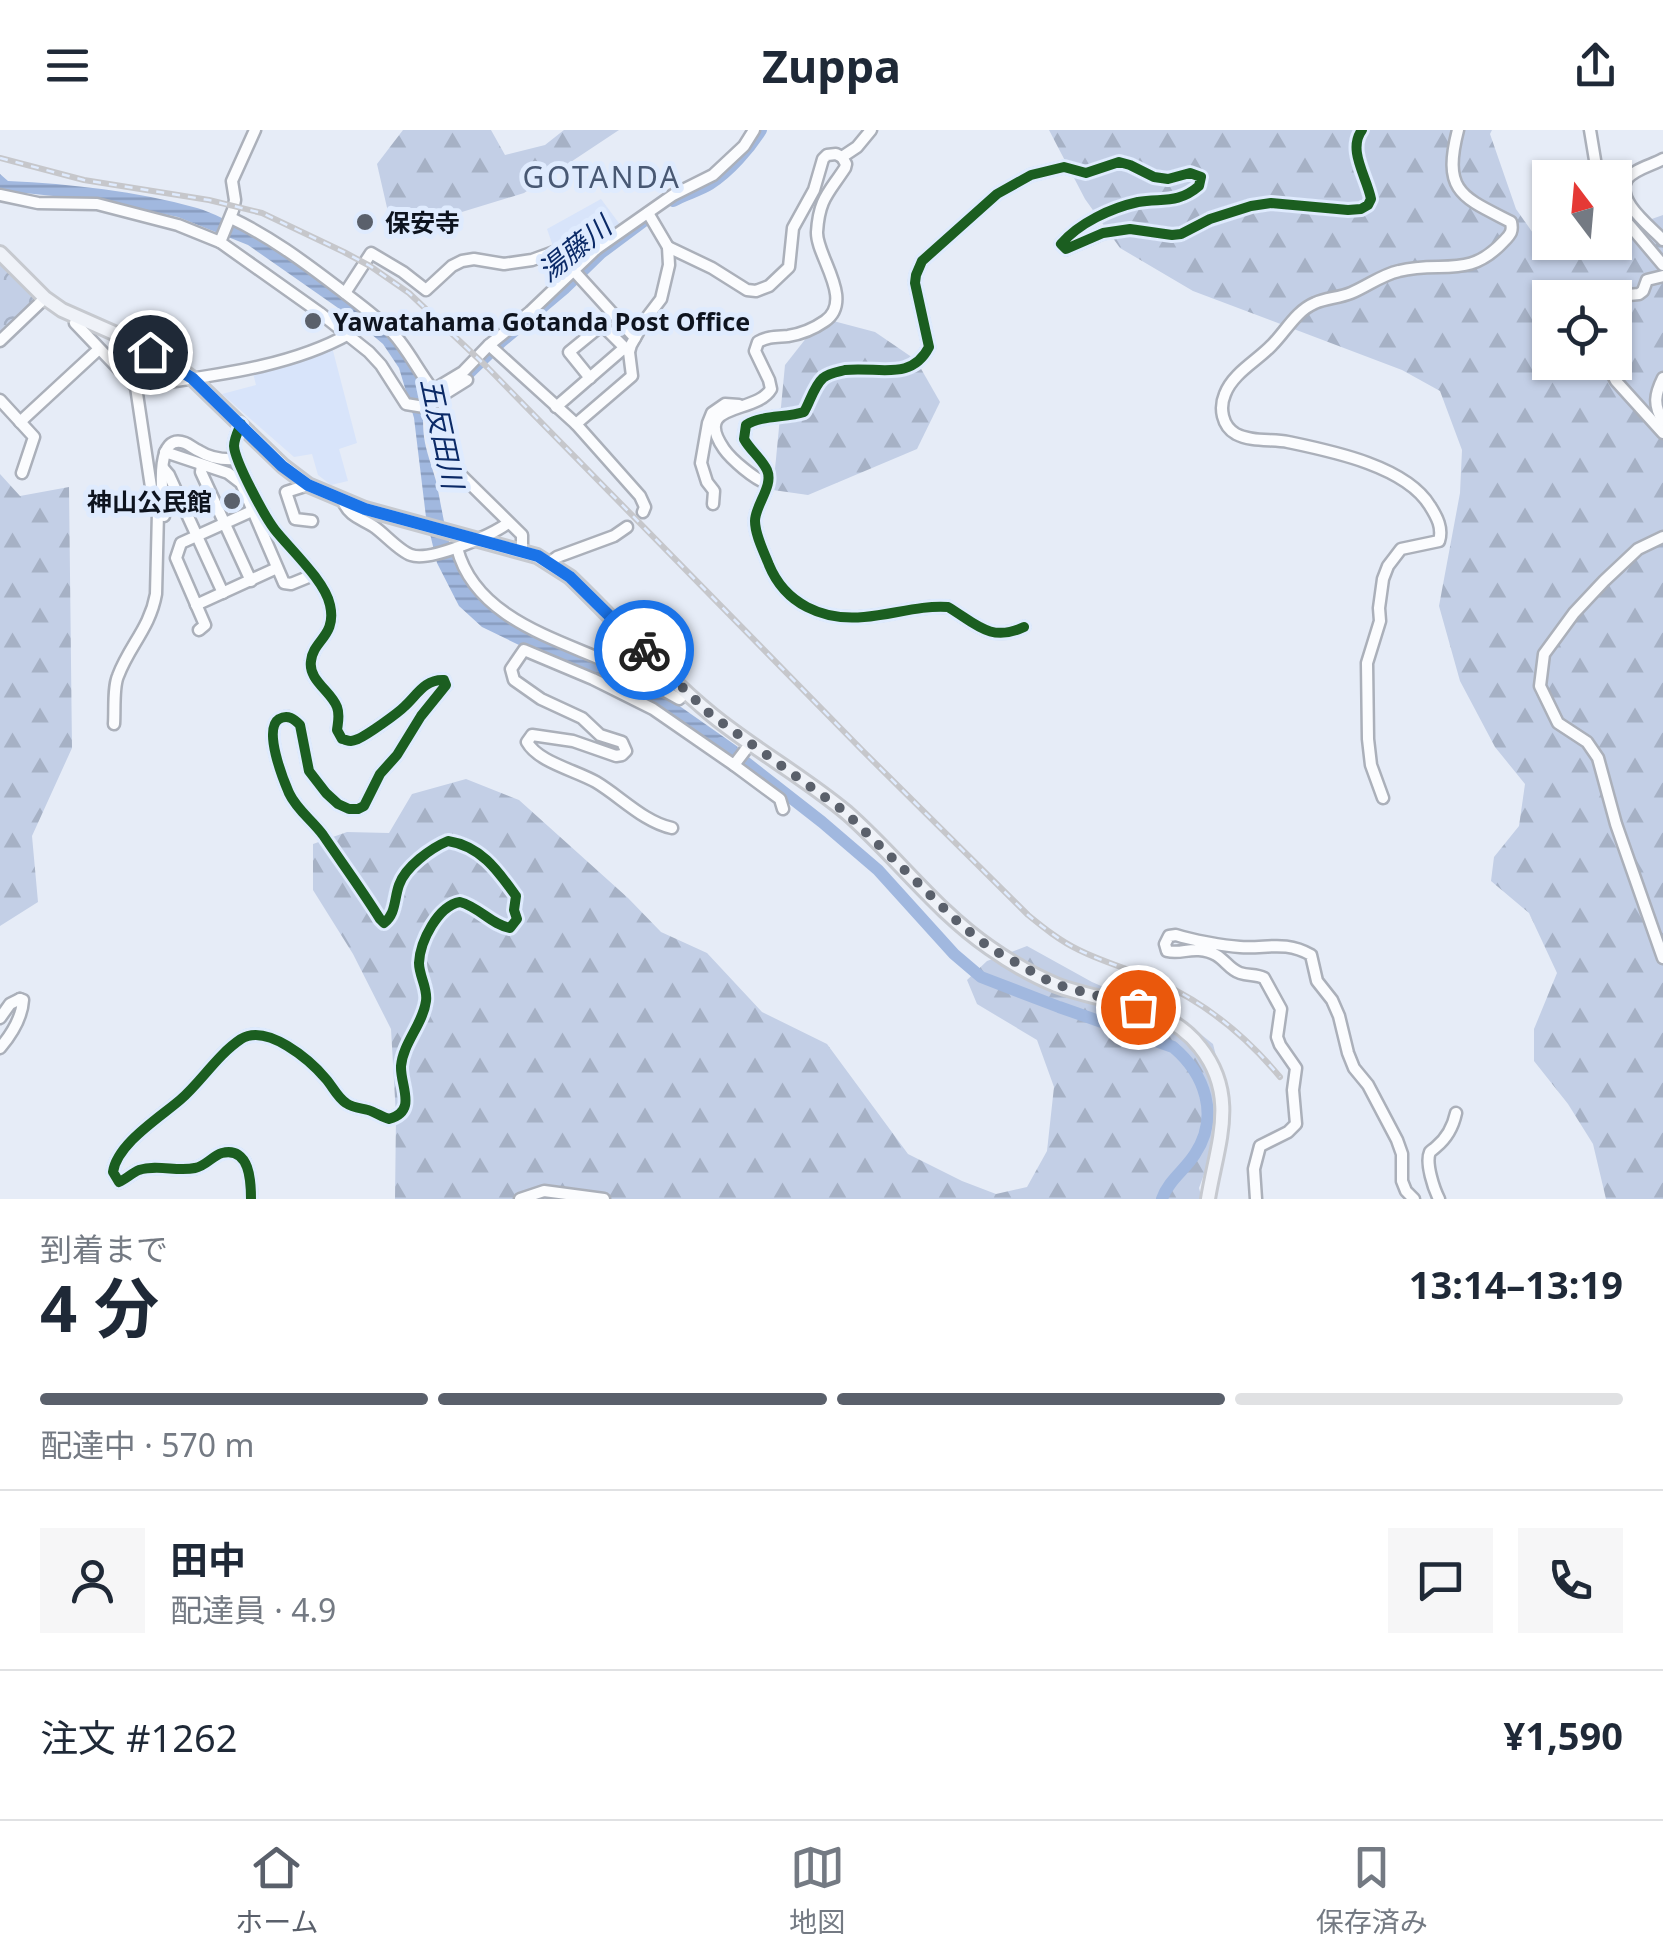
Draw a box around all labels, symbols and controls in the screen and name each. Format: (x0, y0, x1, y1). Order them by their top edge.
text: Zuppa (762, 35, 901, 96)
icon: menu (40, 38, 95, 93)
icon: share (1568, 38, 1623, 93)
district label: GOTANDA (523, 156, 681, 197)
north arrow (1532, 160, 1632, 260)
map controls (1532, 160, 1632, 380)
place label: 保安寺 (385, 205, 460, 239)
water label: 湯藤川 (529, 205, 621, 289)
marker: 保安寺 (354, 211, 376, 233)
button: locate (1532, 280, 1632, 380)
place label: Yawatahama Gotanda Post Office (333, 304, 750, 338)
pin (108, 310, 193, 395)
marker: Yawatahama Gotanda Post Office (302, 310, 324, 332)
icon: home (123, 325, 178, 380)
water label: 五反田川 (413, 374, 474, 495)
place label: 神山公民館 (87, 484, 212, 518)
marker: 神山公民館 (221, 490, 243, 512)
courier (594, 600, 694, 700)
icon: bike (617, 623, 672, 678)
pin (1096, 965, 1181, 1050)
icon: bag (1111, 980, 1166, 1035)
text: 到着まで (40, 1227, 168, 1270)
text: 13:14–13:19 (1409, 1258, 1623, 1310)
text: 4 分 (40, 1263, 159, 1351)
text: 配達中 · 570 m (40, 1423, 254, 1466)
button: person (40, 1528, 145, 1633)
button: chat (1388, 1528, 1493, 1633)
button: phone (1518, 1528, 1623, 1633)
text: 田中 (170, 1533, 246, 1585)
text: 配達員 · 4.9 (170, 1588, 336, 1631)
text: ¥1,590 (1503, 1709, 1623, 1761)
text: 注文 #1262 (40, 1711, 237, 1763)
tab: ホーム (235, 1840, 318, 1940)
tab: 地図 (789, 1840, 845, 1940)
tab: 保存済み (1316, 1840, 1428, 1940)

